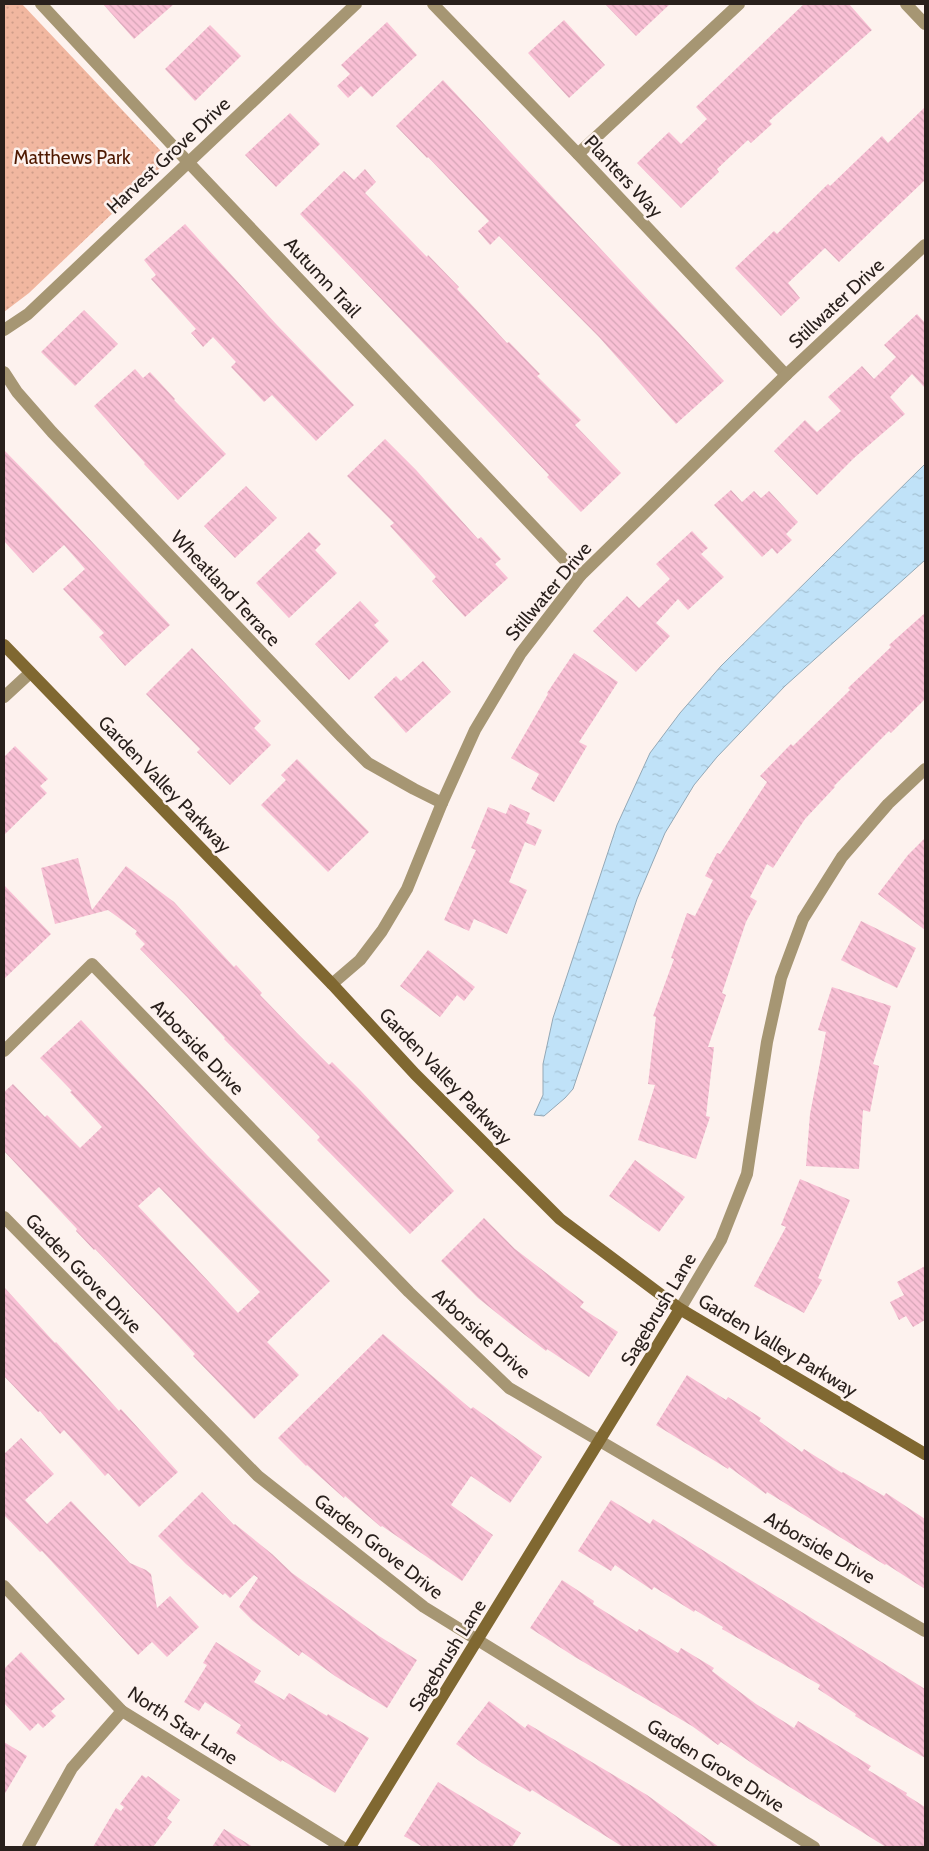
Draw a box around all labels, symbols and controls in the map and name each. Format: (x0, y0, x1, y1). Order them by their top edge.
street label: Harvest Grove Drive (102, 92, 235, 218)
street label: Planters Way (580, 130, 668, 223)
park label: Matthews Park (13, 146, 131, 169)
street label: Autumn Trail (280, 232, 366, 323)
street label: Stillwater Drive (784, 253, 889, 353)
street label: Wheatland Terrace (166, 526, 285, 651)
street label: Stillwater Drive (500, 537, 596, 645)
street label: Garden Valley Parkway (93, 711, 236, 858)
street label: Arborside Drive (146, 995, 249, 1100)
street label: Garden Valley Parkway (374, 1003, 517, 1150)
street label: Garden Grove Drive (21, 1209, 147, 1338)
street label: Sagebrush Lane (616, 1249, 701, 1370)
street label: Arborside Drive (428, 1283, 536, 1384)
street label: Garden Valley Parkway (694, 1289, 862, 1402)
street label: Garden Grove Drive (310, 1489, 448, 1604)
street label: Arborside Drive (760, 1507, 879, 1588)
street label: Sagebrush Lane (404, 1595, 491, 1715)
street label: North Star Lane (124, 1681, 242, 1770)
street label: Garden Grove Drive (643, 1714, 789, 1817)

